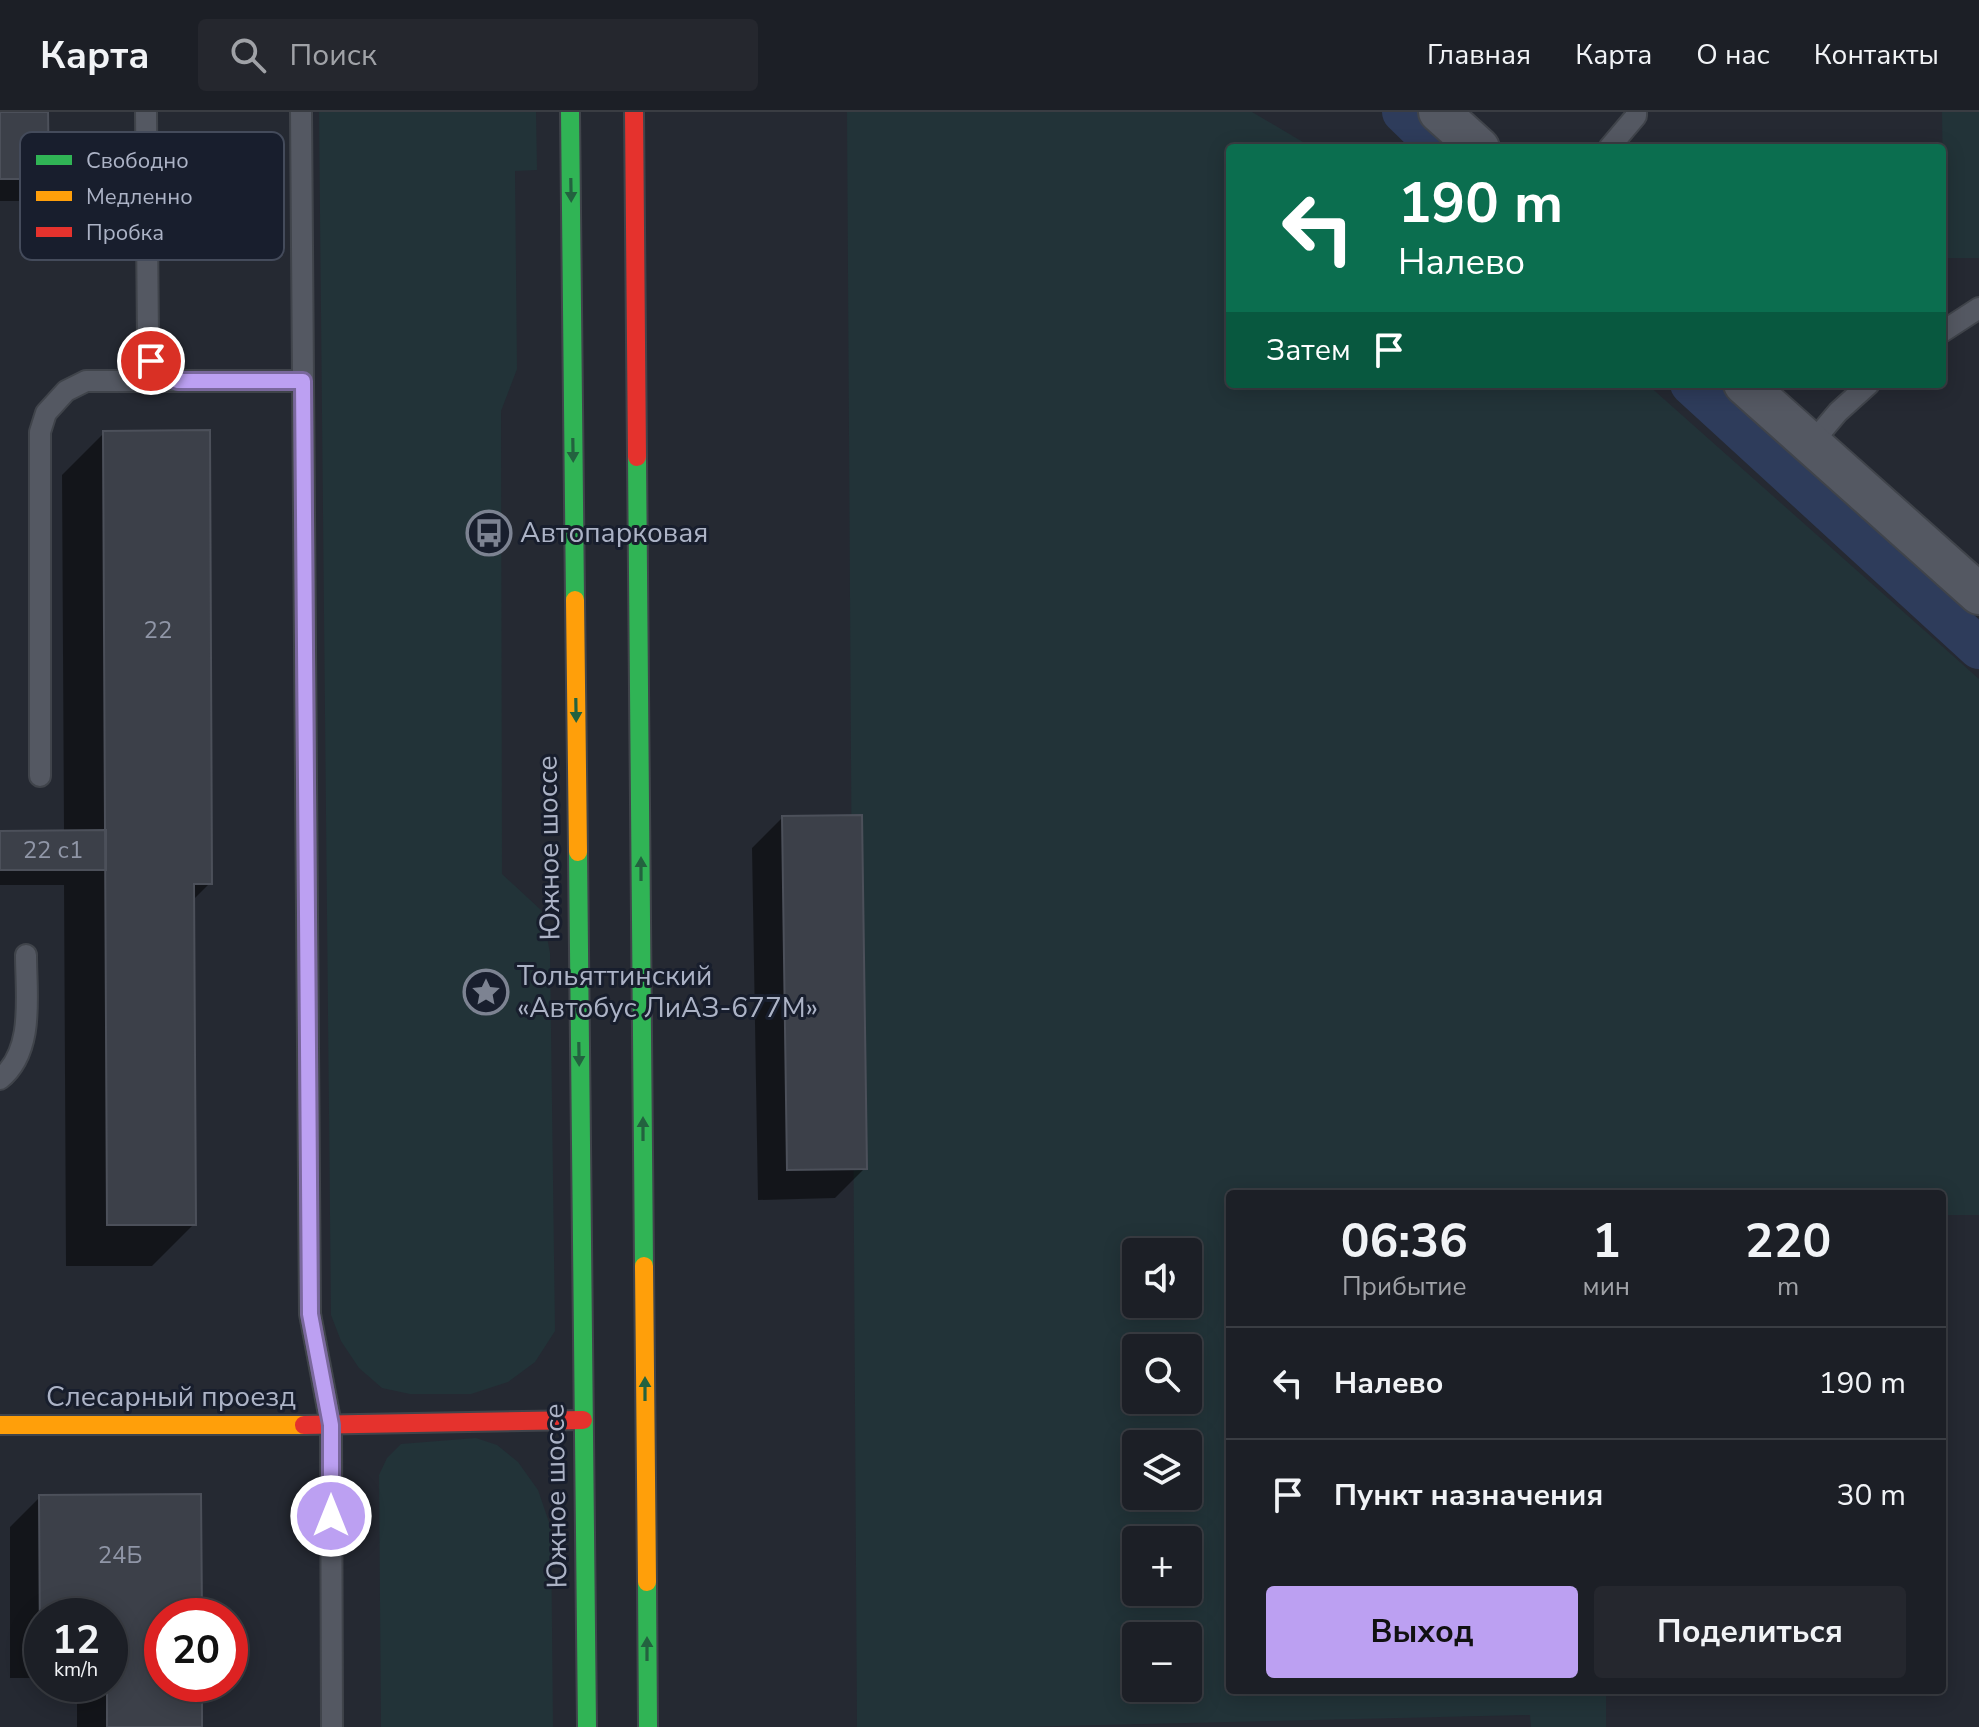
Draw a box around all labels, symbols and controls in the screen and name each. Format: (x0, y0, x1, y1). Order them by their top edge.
search box (198, 19, 758, 91)
text: Карта (40, 30, 150, 81)
icon: search (226, 33, 270, 77)
text: Поиск (290, 35, 377, 76)
text: Главная (1427, 36, 1531, 74)
text: Карта (1575, 36, 1652, 74)
text: О нас (1696, 36, 1770, 74)
text: Контакты (1814, 36, 1939, 74)
legend (20, 132, 284, 260)
text: Свободно (86, 146, 189, 176)
text: 190 m (1398, 165, 1563, 242)
icon: left (1266, 176, 1370, 280)
one-way arrow (565, 178, 577, 203)
text: Медленно (86, 182, 193, 212)
text: Пробка (86, 218, 164, 248)
text: Налево (1398, 238, 1525, 287)
pin (117, 327, 185, 395)
icon: arrive (1367, 328, 1411, 372)
text: Затем (1266, 330, 1351, 371)
icon: arrive (129, 339, 173, 383)
one-way arrow (567, 438, 579, 463)
bus stop icon: Автопарковая (465, 509, 513, 557)
place label: Автопарковая (520, 514, 708, 552)
house number: 22 (144, 614, 172, 646)
one-way arrow (570, 698, 582, 723)
street label: Южное шоссе (528, 755, 570, 941)
house number: 22 с1 (23, 834, 83, 866)
one-way arrow (635, 856, 647, 881)
place label: Тольяттинский «Автобус ЛиАЗ-677М» (517, 957, 818, 1027)
place icon: Тольяттинский «Автобус ЛиАЗ-677М» (462, 968, 510, 1016)
one-way arrow (573, 1042, 585, 1067)
one-way arrow (637, 1116, 649, 1141)
text: 06:36 (1341, 1208, 1468, 1274)
text: 1 (1592, 1208, 1621, 1274)
text: 220 (1745, 1208, 1831, 1274)
map controls (1122, 1238, 1202, 1702)
button: sound (1122, 1238, 1202, 1318)
text: Прибытие (1342, 1269, 1467, 1304)
text: мин (1583, 1269, 1630, 1304)
text: m (1777, 1269, 1799, 1304)
button: search (1122, 1334, 1202, 1414)
icon: left (1266, 1361, 1310, 1405)
text: Налево (1334, 1363, 1443, 1404)
text: 190 m (1819, 1363, 1906, 1404)
one-way arrow (639, 1376, 651, 1401)
street label: Слесарный проезд (46, 1378, 296, 1416)
street label: Южное шоссе (535, 1403, 577, 1589)
button: layers (1122, 1430, 1202, 1510)
icon: arrive (1266, 1473, 1310, 1517)
position arrow (289, 1474, 373, 1558)
text: Пункт назначения (1334, 1475, 1603, 1516)
text: 30 m (1837, 1475, 1906, 1516)
button: + (1122, 1526, 1202, 1606)
house number: 24Б (98, 1539, 142, 1571)
button: Выход (1266, 1586, 1578, 1678)
button: Поделиться (1594, 1586, 1906, 1678)
speed limit sign: 20 (144, 1598, 248, 1702)
text: 12 (52, 1613, 100, 1667)
button: − (1122, 1622, 1202, 1702)
one-way arrow (641, 1636, 653, 1661)
text: km/h (54, 1656, 98, 1683)

